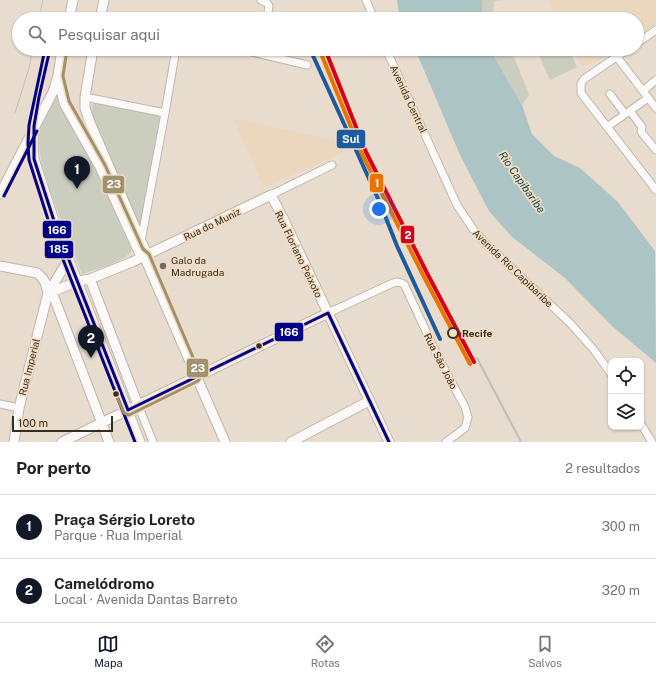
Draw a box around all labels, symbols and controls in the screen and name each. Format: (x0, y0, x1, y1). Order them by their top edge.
search box (12, 12, 644, 56)
icon: search (26, 23, 48, 45)
text: Pesquisar aqui (58, 26, 160, 43)
street label: Avenida Central (388, 63, 430, 135)
line badge: Sul (336, 129, 366, 149)
text: Sul (342, 133, 360, 145)
water label: Rio Capibaribe (496, 149, 548, 215)
pin: 1 (64, 156, 90, 189)
line badge: 1 (369, 173, 384, 193)
line badge: 23 (102, 175, 125, 194)
text: 1 (375, 177, 379, 189)
text: 23 (107, 178, 121, 190)
your location (369, 199, 389, 219)
street label: Rua do Muniz (181, 205, 243, 243)
street label: Rua Floriano Peixoto (273, 209, 325, 300)
line badge: 166 (42, 220, 72, 239)
text: 166 (47, 224, 67, 236)
line badge: 2 (400, 225, 415, 244)
street label: Avenida Rio Capibaribe (470, 227, 556, 310)
text: 2 (405, 229, 412, 241)
line badge: 185 (44, 240, 74, 259)
text: 185 (49, 243, 69, 255)
place label: Galo da Madrugada (171, 254, 224, 278)
marker: Galo da Madrugada (158, 261, 168, 271)
line badge: 166 (274, 322, 304, 342)
pin: 2 (78, 325, 104, 358)
text: 166 (279, 326, 299, 338)
marker: Recife (447, 327, 459, 339)
place label: Recife (462, 327, 493, 339)
street label: Rua São João (422, 331, 460, 391)
street label: Rua Imperial (16, 337, 42, 397)
unlabelled marker (254, 341, 264, 351)
line badge: 23 (186, 358, 209, 378)
map controls (608, 358, 644, 430)
button: locate (608, 358, 644, 394)
text: 23 (191, 362, 205, 374)
unlabelled marker (111, 389, 121, 399)
button: layers (608, 394, 644, 430)
scale bar (12, 414, 113, 433)
text: 100 m (18, 417, 48, 429)
text: Por perto (16, 458, 91, 478)
text: 2 resultados (565, 461, 640, 476)
text: Praça Sérgio Loreto (54, 511, 195, 528)
text: 1 (26, 519, 32, 534)
text: 300 m (602, 519, 640, 534)
text: Parque · Rua Imperial (54, 528, 182, 543)
text: Camelódromo (54, 575, 154, 592)
text: 2 (25, 583, 33, 598)
text: 320 m (602, 583, 640, 598)
text: Local · Avenida Dantas Barreto (54, 592, 238, 607)
tab: Mapa (94, 633, 123, 669)
tab: Rotas (311, 633, 340, 669)
tab: Salvos (528, 633, 562, 669)

